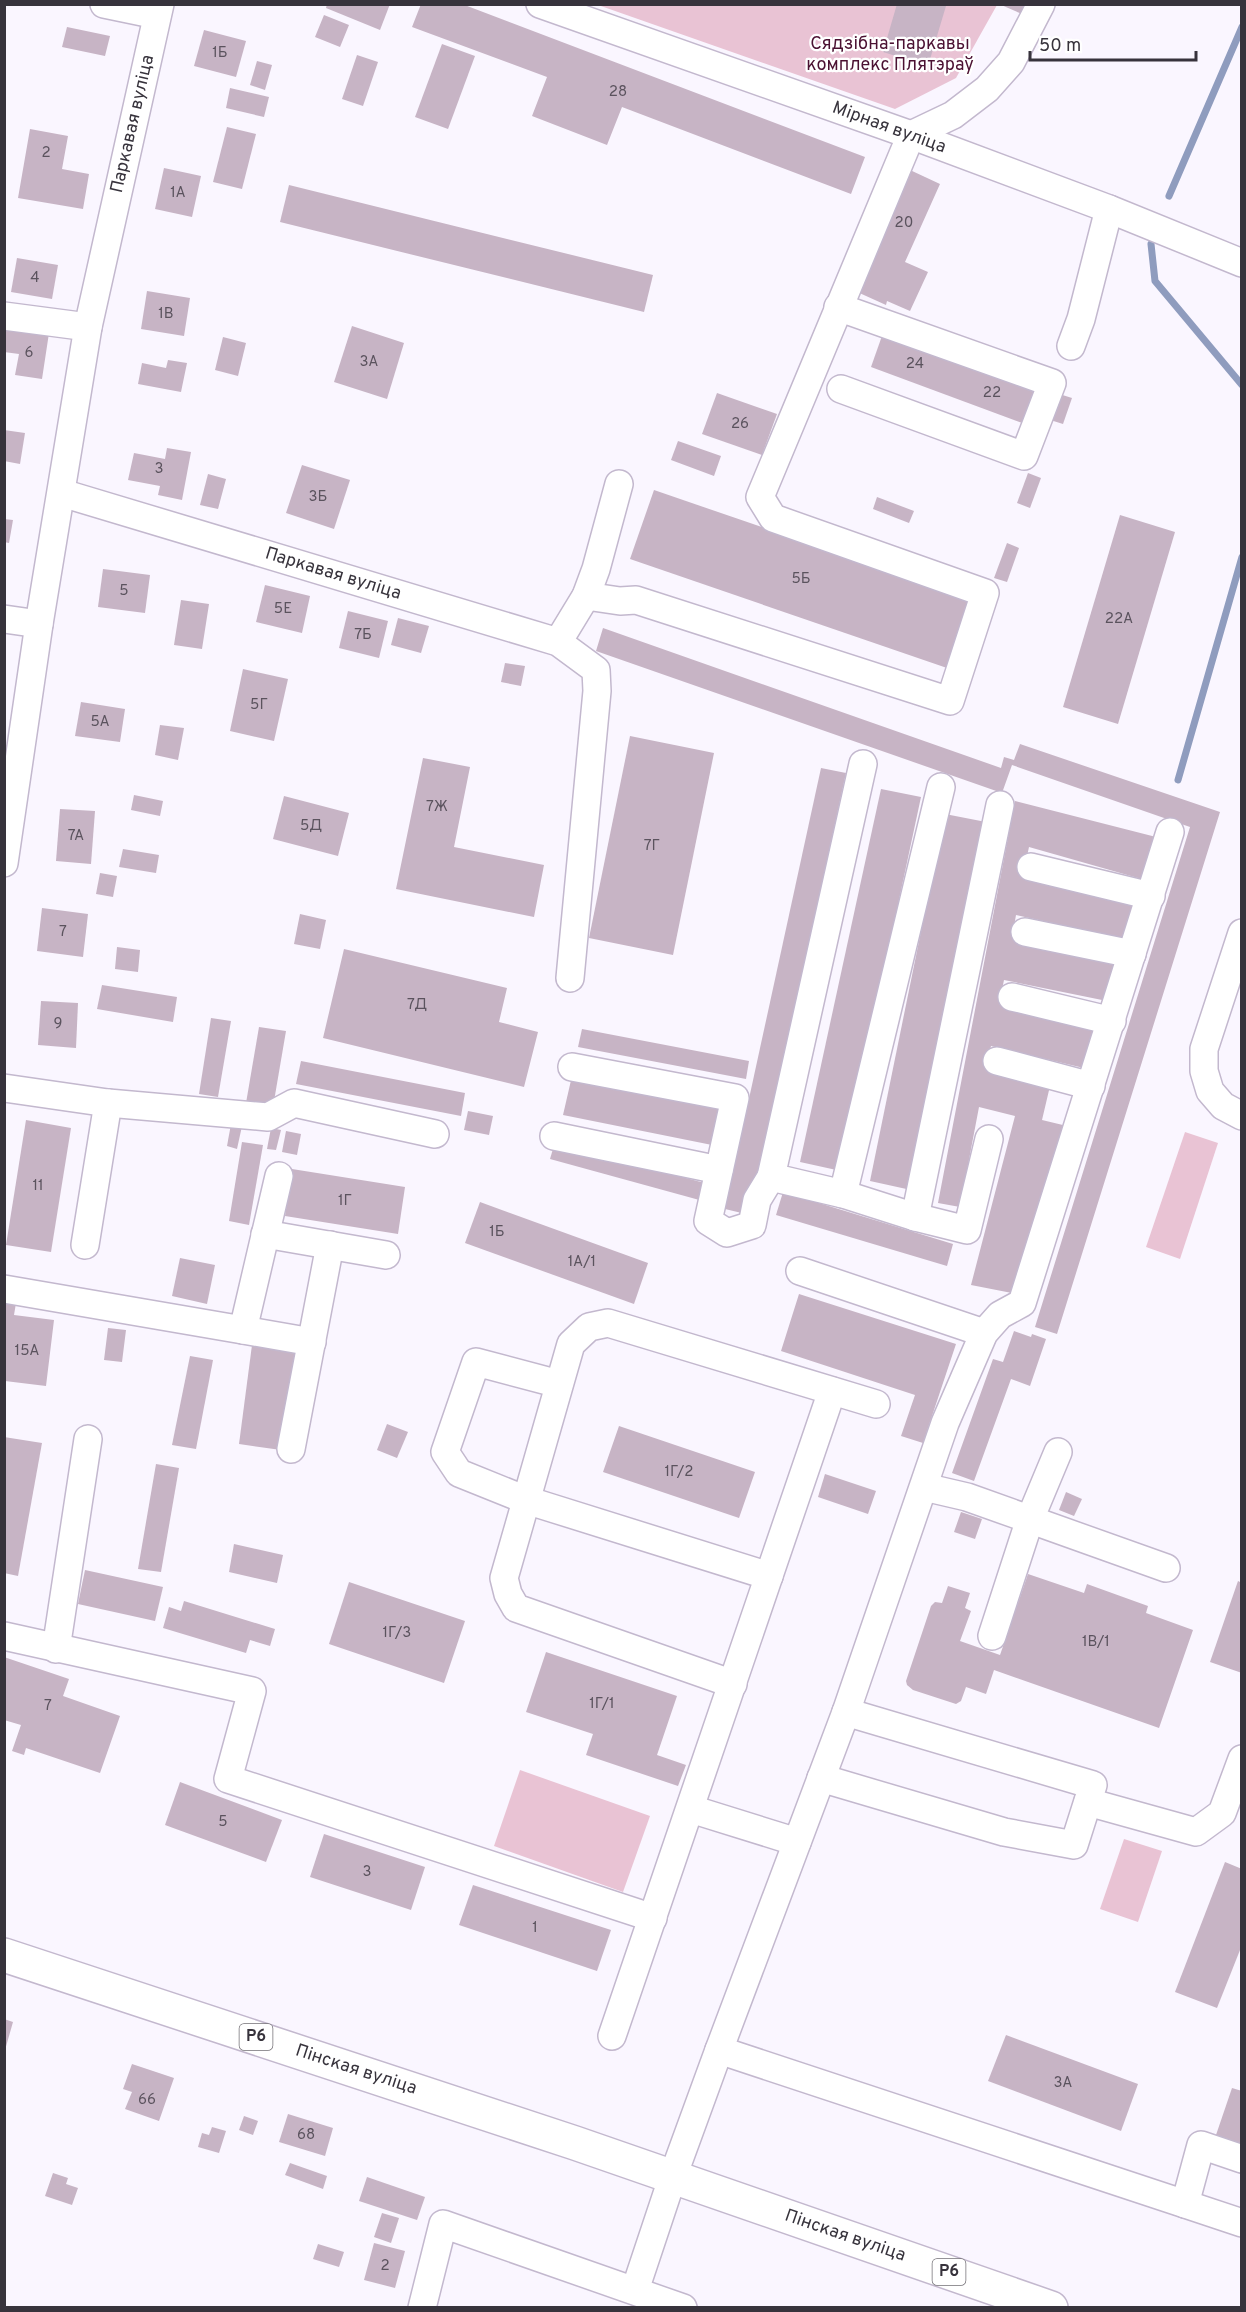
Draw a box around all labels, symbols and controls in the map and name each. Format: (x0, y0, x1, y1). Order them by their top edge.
scale bar (1030, 24, 1196, 62)
park label: Сядзібна-паркавы комплекс Плятэраў (806, 33, 974, 77)
text: 50 m (1039, 35, 1081, 58)
house number: 1Б (212, 44, 228, 63)
street label: Паркавая вуліца (106, 53, 160, 195)
house number: 28 (609, 83, 627, 102)
street label: Мірная вуліца (829, 97, 949, 159)
house number: 2 (41, 144, 51, 163)
house number: 1А (170, 184, 186, 203)
house number: 20 (895, 214, 913, 233)
house number: 4 (30, 269, 40, 288)
house number: 1В (158, 305, 174, 324)
house number: 6 (25, 344, 34, 363)
house number: 3А (359, 353, 379, 372)
house number: 24 (906, 355, 924, 374)
house number: 22 (983, 384, 1001, 403)
house number: 26 (731, 415, 749, 434)
house number: 3 (154, 460, 164, 479)
house number: 3Б (309, 488, 327, 507)
street label: Паркавая вуліца (262, 542, 404, 606)
house number: 5Б (791, 570, 811, 589)
house number: 5 (119, 582, 129, 601)
house number: 5Е (274, 600, 292, 619)
house number: 22А (1105, 610, 1133, 629)
house number: 7Б (354, 626, 372, 645)
house number: 5Г (250, 696, 268, 715)
house number: 5А (90, 713, 110, 732)
house number: 7Ж (426, 798, 448, 817)
house number: 5Д (300, 817, 322, 836)
house number: 7А (68, 827, 84, 846)
house number: 7Г (644, 837, 660, 856)
house number: 7 (59, 923, 67, 942)
house number: 7Д (407, 996, 427, 1015)
house number: 9 (54, 1015, 62, 1034)
house number: 11 (32, 1177, 44, 1196)
house number: 1Г (338, 1192, 352, 1211)
house number: 1Б (489, 1223, 505, 1242)
house number: 1А/1 (568, 1253, 596, 1272)
house number: 15А (15, 1342, 39, 1361)
house number: 1Г/2 (665, 1463, 693, 1482)
house number: 1Г/3 (383, 1624, 411, 1643)
house number: 1В/1 (1082, 1633, 1110, 1652)
house number: 1Г/1 (589, 1695, 615, 1714)
house number: 7 (44, 1697, 52, 1716)
house number: 5 (218, 1813, 228, 1832)
house number: 3 (362, 1863, 372, 1882)
house number: 1 (532, 1919, 538, 1938)
road number: Р6 (240, 2024, 272, 2050)
street label: Пінская вуліца (292, 2040, 420, 2100)
house number: 3А (1053, 2074, 1073, 2093)
house number: 66 (138, 2091, 156, 2110)
house number: 68 (297, 2126, 315, 2145)
street label: Пінская вуліца (781, 2205, 909, 2267)
house number: 2 (380, 2257, 390, 2276)
road number: Р6 (932, 2259, 966, 2285)

